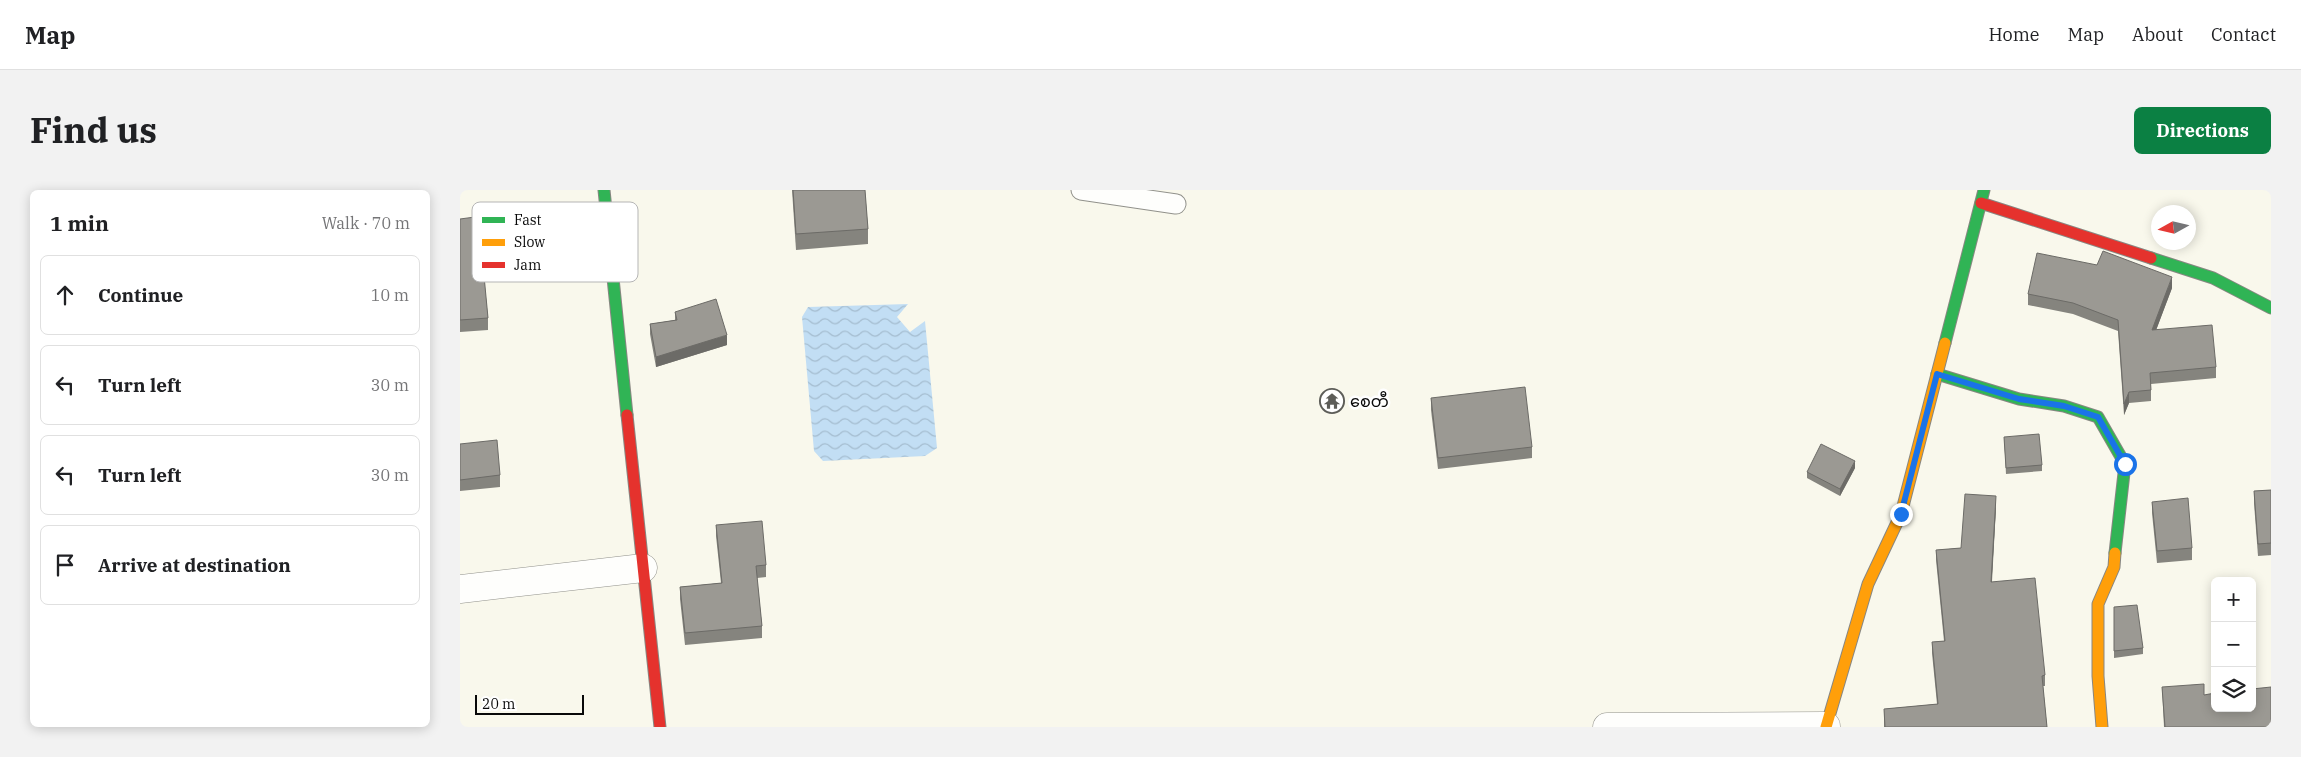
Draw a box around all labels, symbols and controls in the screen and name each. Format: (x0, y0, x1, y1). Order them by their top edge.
text: Map (25, 19, 75, 51)
text: Home (1988, 23, 2040, 46)
text: Map (2068, 23, 2104, 46)
text: About (2132, 23, 2183, 46)
text: Contact (2211, 23, 2276, 46)
text: Find us (30, 107, 157, 153)
button: Directions (2134, 107, 2271, 154)
legend (472, 202, 638, 282)
north arrow (2151, 205, 2196, 250)
text: 1 min (50, 209, 109, 237)
text: Fast (514, 211, 542, 229)
text: Walk · 70 m (322, 213, 410, 233)
text: Slow (514, 233, 545, 251)
text: Jam (514, 256, 541, 274)
icon: ahead (51, 281, 79, 309)
text: Continue (98, 283, 183, 307)
text: 10 m (371, 285, 409, 305)
icon: left (51, 371, 79, 399)
text: Turn left (98, 373, 181, 397)
text: 30 m (371, 375, 409, 395)
temple icon: စေတီ (1319, 388, 1345, 414)
place label: စေတီ (1350, 391, 1389, 411)
route start (2114, 453, 2137, 476)
icon: left (51, 461, 79, 489)
text: Turn left (98, 463, 181, 487)
text: 30 m (371, 465, 409, 485)
route end (1890, 503, 1913, 526)
icon: arrive (51, 551, 79, 579)
text: Arrive at destination (98, 553, 291, 577)
map controls (2211, 577, 2256, 712)
button: + (2211, 577, 2256, 622)
button: − (2211, 622, 2256, 667)
button: layers (2211, 667, 2256, 712)
scale bar (475, 692, 584, 715)
text: 20 m (482, 695, 515, 713)

